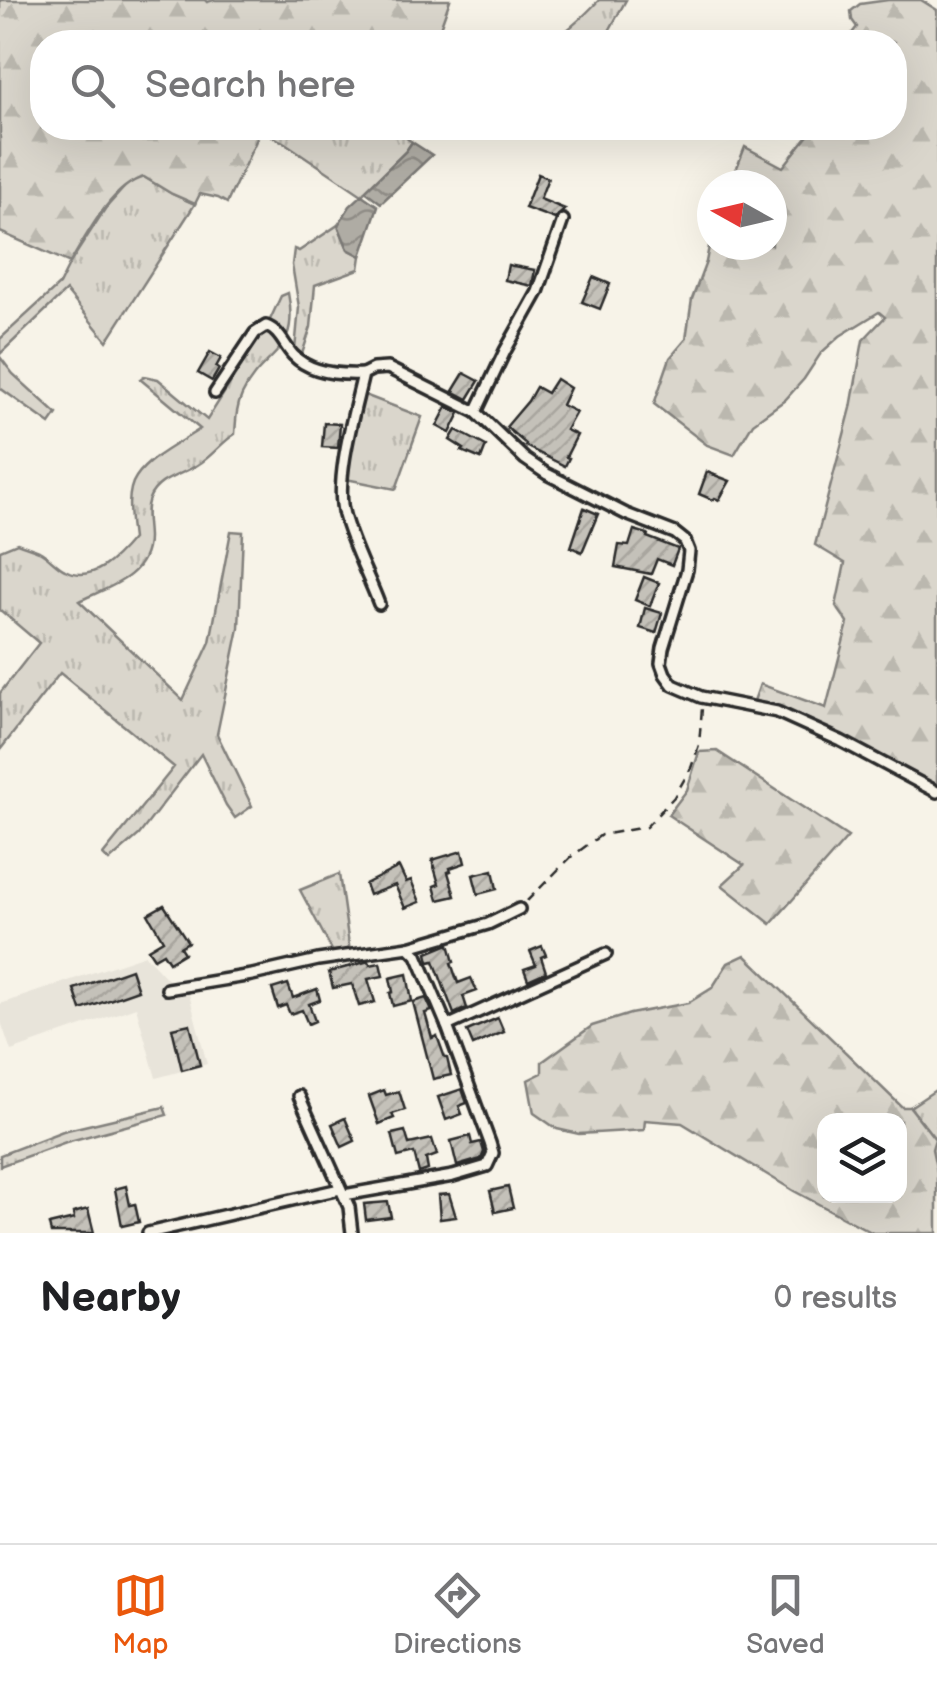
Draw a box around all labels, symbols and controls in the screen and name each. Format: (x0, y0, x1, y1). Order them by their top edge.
search box (30, 30, 907, 140)
icon: search (65, 58, 120, 113)
text: Search here (145, 63, 356, 108)
north arrow (697, 170, 787, 260)
map controls (817, 1113, 907, 1203)
button: layers (817, 1113, 907, 1203)
text: Nearby (40, 1273, 180, 1324)
text: 0 results (774, 1279, 897, 1318)
tab: Map (112, 1568, 169, 1661)
tab: Directions (393, 1568, 522, 1661)
tab: Saved (746, 1568, 825, 1661)

